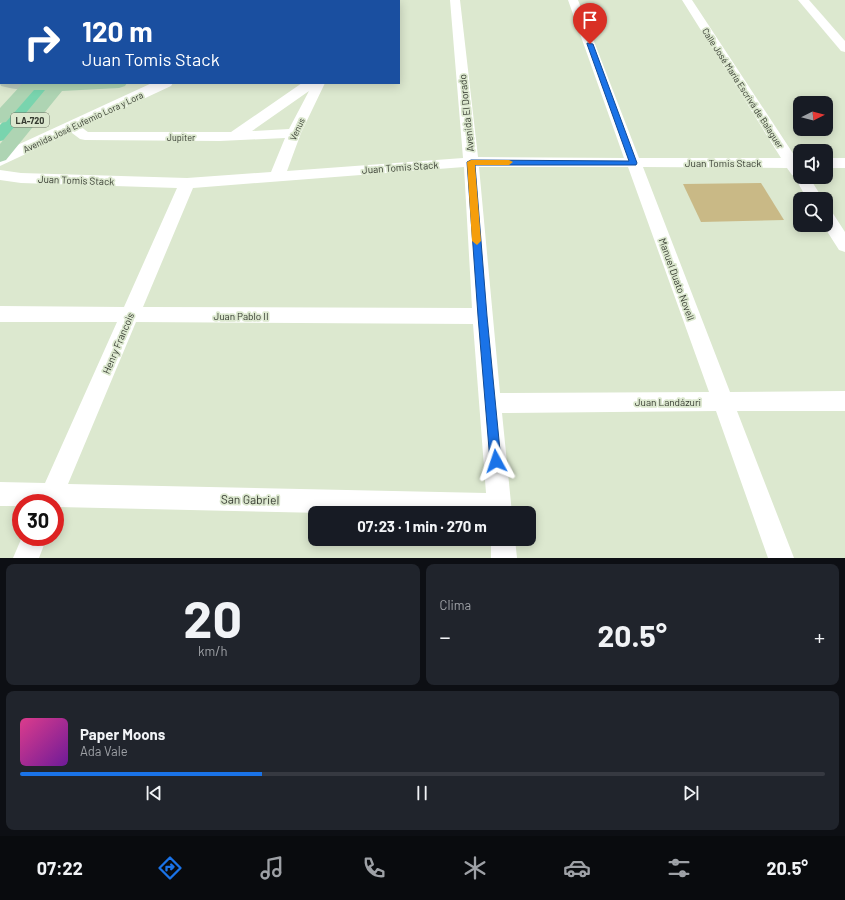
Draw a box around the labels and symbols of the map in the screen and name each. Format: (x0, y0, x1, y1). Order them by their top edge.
pin (573, 3, 607, 44)
street label: Calle José María Escrivá de Balaguer (700, 26, 786, 151)
street label: Avenida El Dorado (456, 74, 476, 152)
street label: Avenida José Eufemio Lora y Lora (21, 89, 145, 155)
north arrow (793, 96, 833, 136)
road number: LA-720 (11, 113, 49, 127)
street label: Venus (287, 116, 307, 142)
street label: Jupiter (167, 132, 196, 143)
street label: Juan Tomis Stack (685, 157, 761, 169)
street label: Juan Tomis Stack (361, 158, 439, 176)
street label: Juan Tomis Stack (38, 173, 114, 187)
street label: Manuel Duato Novell (657, 236, 697, 322)
street label: Henry Francois (100, 310, 136, 375)
street label: Juan Pablo II (213, 310, 269, 322)
street label: Juan Landázuri (635, 396, 701, 408)
position arrow (475, 440, 517, 482)
street label: San Gabriel (221, 491, 279, 507)
speed limit sign: 30 (12, 494, 64, 546)

